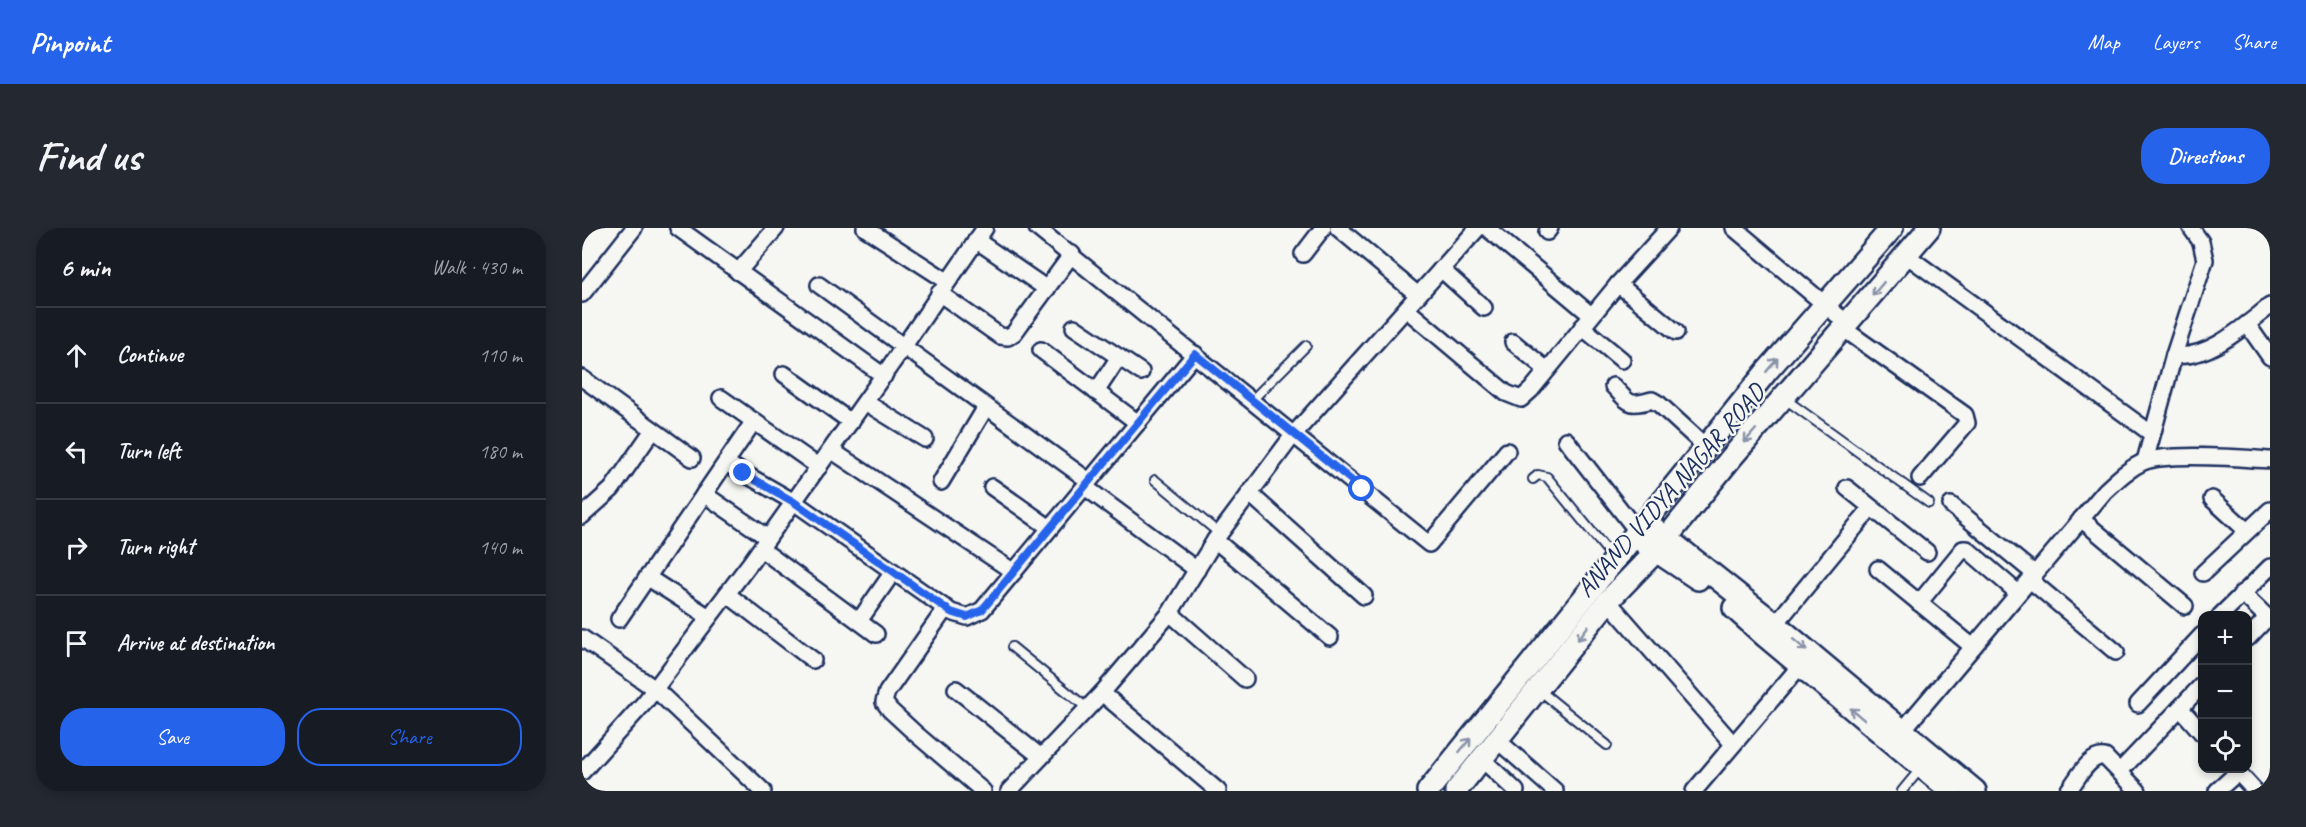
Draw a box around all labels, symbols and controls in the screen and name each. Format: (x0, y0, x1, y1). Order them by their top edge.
text: Pinpoint (30, 25, 110, 60)
text: Map (2087, 29, 2120, 55)
text: Layers (2153, 29, 2199, 55)
text: Share (2232, 29, 2276, 55)
button: Directions (2141, 128, 2270, 184)
text: Find us (36, 130, 141, 183)
text: 6 min (60, 251, 110, 284)
text: Walk · 430 m (432, 255, 522, 280)
one-way arrow (1871, 281, 1884, 297)
icon: ahead (60, 339, 93, 372)
text: Continue (117, 341, 183, 369)
text: 110 m (479, 343, 522, 368)
one-way arrow (1766, 357, 1779, 373)
street label: ANAND VIDYA NAGAR ROAD (1569, 375, 1773, 604)
one-way arrow (1743, 428, 1757, 443)
icon: left (60, 435, 93, 468)
text: Turn left (117, 437, 181, 465)
text: 180 m (479, 439, 522, 464)
route end (729, 459, 755, 485)
route start (1348, 475, 1374, 501)
icon: right (60, 531, 93, 564)
text: Turn right (117, 533, 194, 561)
text: 140 m (479, 535, 522, 560)
map controls (2198, 611, 2252, 773)
button: + (2198, 611, 2252, 665)
one-way arrow (1577, 624, 1590, 640)
icon: arrive (60, 627, 93, 660)
text: Arrive at destination (117, 629, 274, 657)
one-way arrow (1792, 638, 1807, 652)
button: − (2198, 665, 2252, 719)
one-way arrow (1850, 707, 1865, 721)
button: Save (60, 708, 285, 766)
button: Share (297, 708, 522, 766)
button: locate (2198, 719, 2252, 773)
one-way arrow (1458, 738, 1471, 754)

